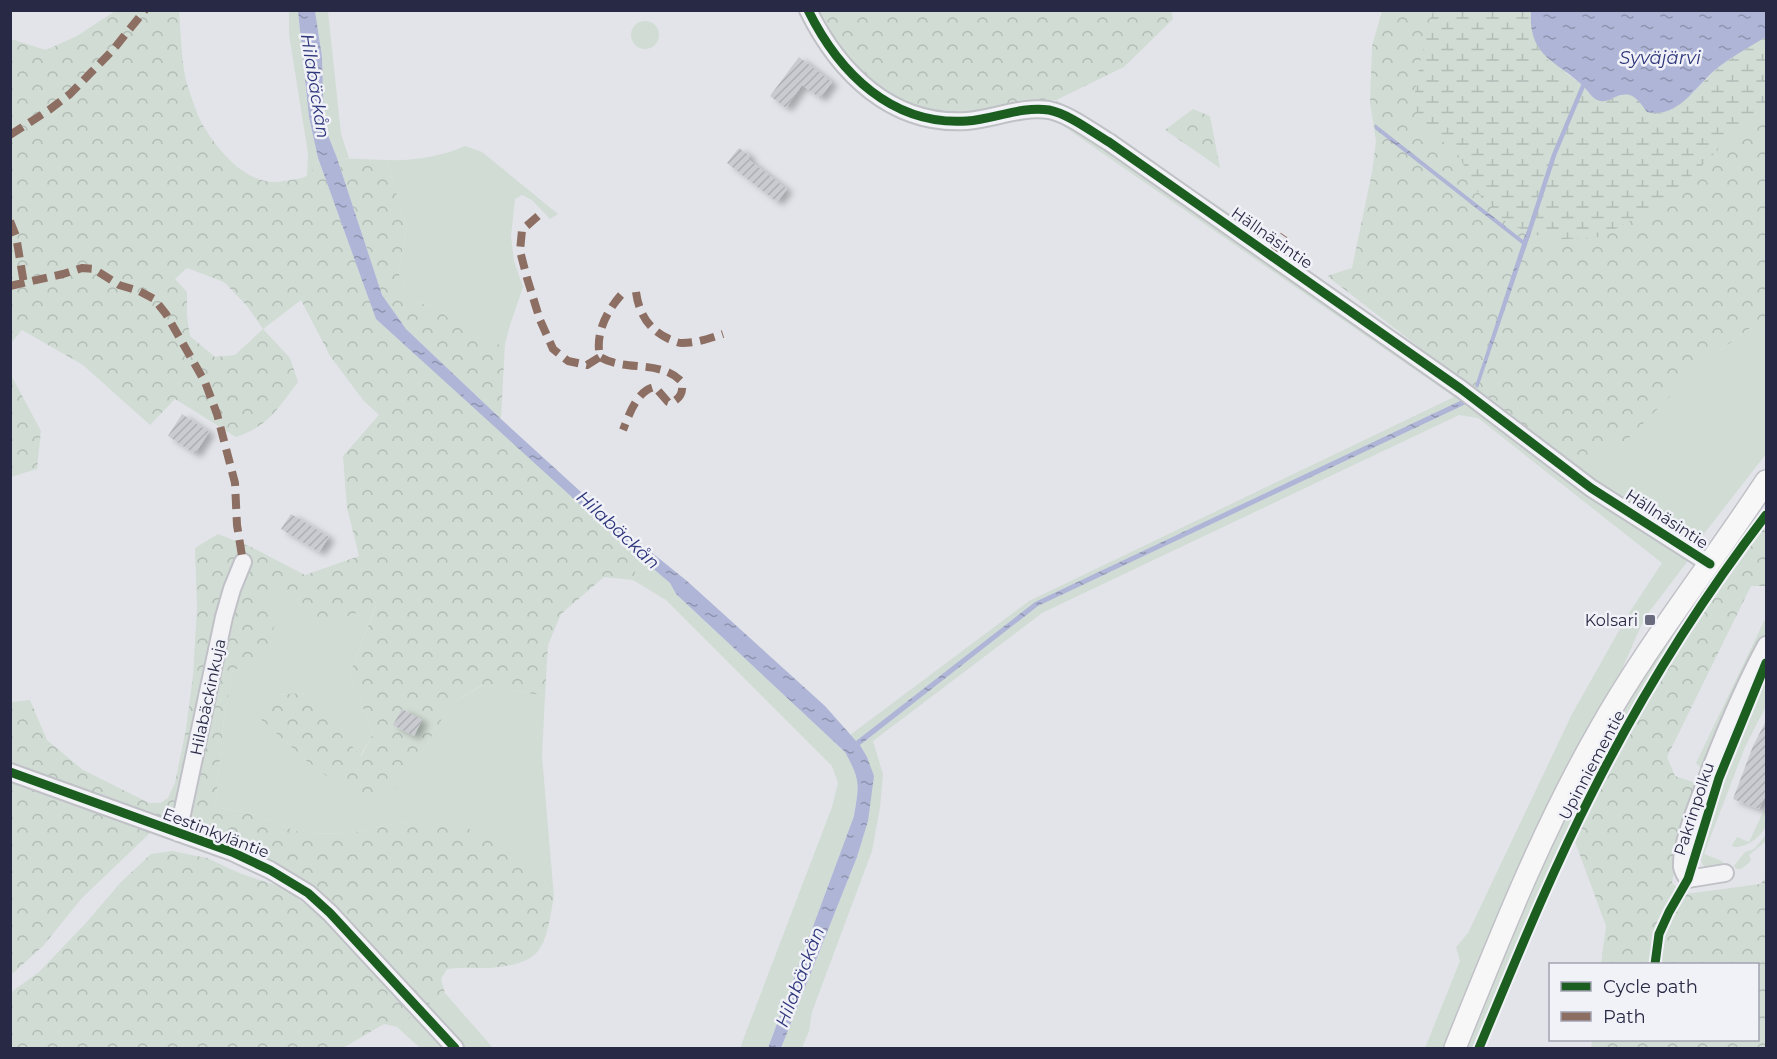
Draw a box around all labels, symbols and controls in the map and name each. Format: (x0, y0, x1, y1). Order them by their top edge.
water label: Hilabäckån (296, 32, 334, 140)
water label: Syväjärvi (1619, 47, 1701, 69)
street label: Hällnäsintie (1228, 203, 1316, 273)
street label: Hällnäsintie (1622, 485, 1712, 553)
water label: Hilabäckån (572, 486, 664, 574)
place label: Kolsari (1585, 611, 1638, 630)
marker: Kolsari (1643, 613, 1657, 627)
street label: Hilabäckinkuja (186, 637, 230, 757)
street label: Upinniementie (1555, 707, 1629, 823)
street label: Pakrinpolku (1670, 760, 1718, 858)
street label: Eestinkyläntie (160, 804, 272, 862)
water label: Hilabäckån (771, 924, 829, 1030)
legend (1549, 963, 1759, 1041)
text: Cycle path (1603, 976, 1698, 998)
text: Path (1603, 1006, 1646, 1028)

